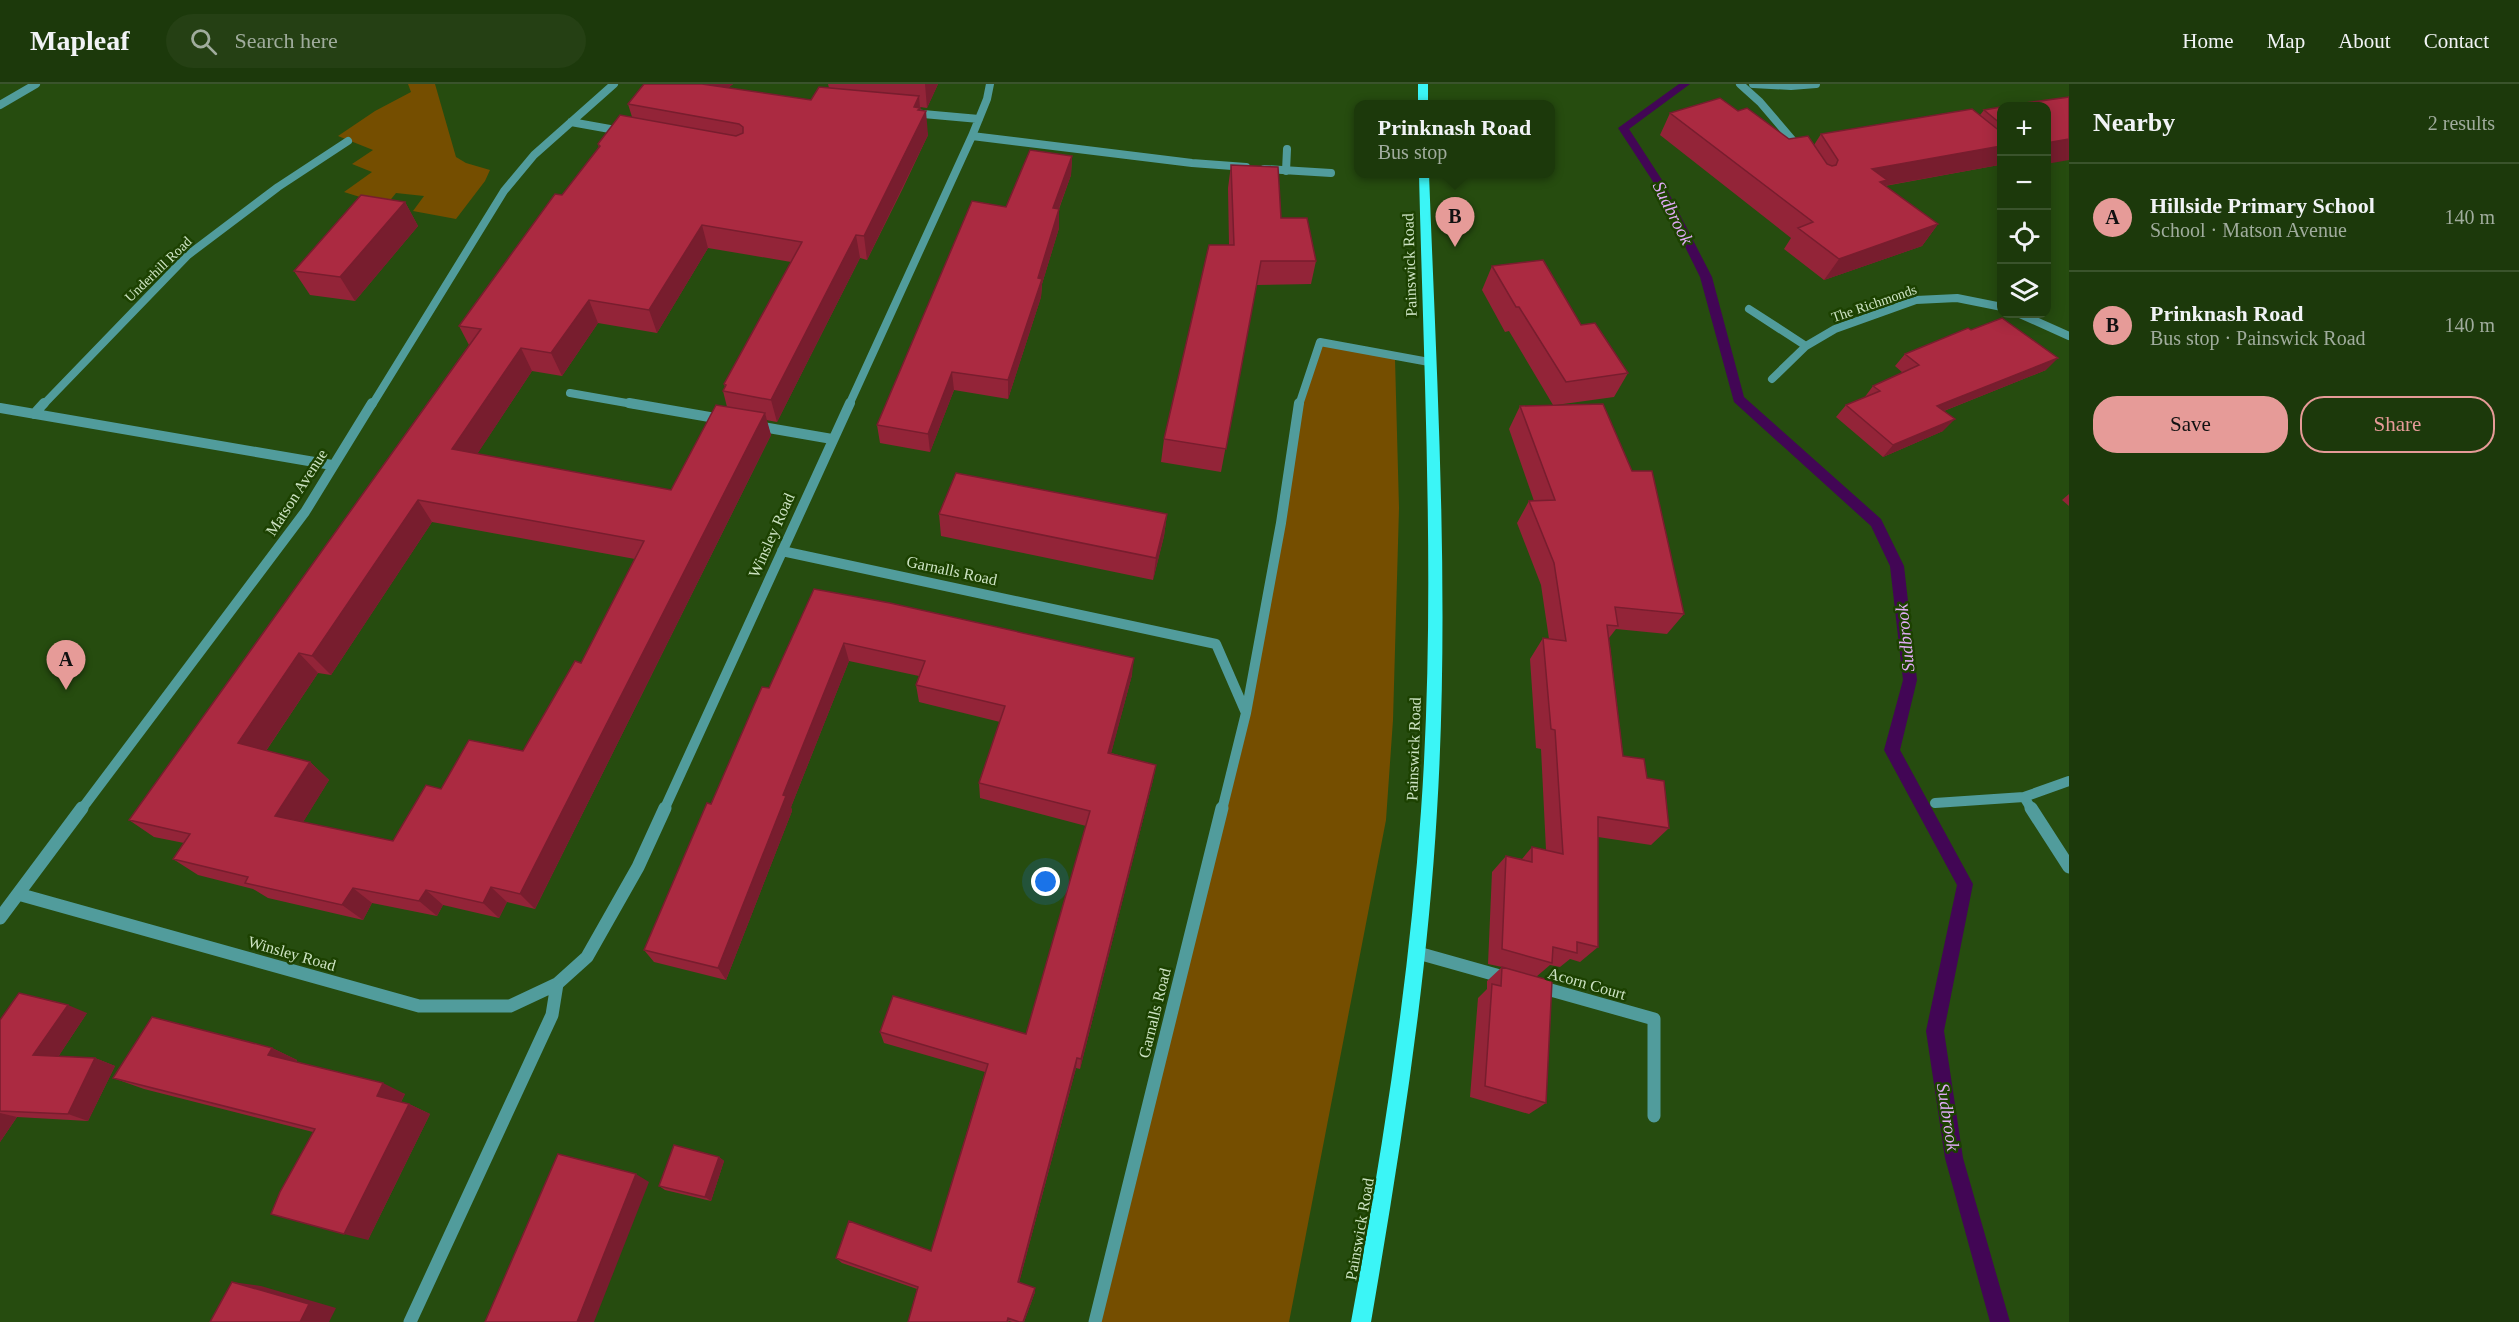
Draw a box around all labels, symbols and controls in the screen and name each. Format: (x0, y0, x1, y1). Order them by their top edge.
search box (166, 14, 586, 68)
text: Mapleaf (30, 25, 130, 56)
icon: search (187, 25, 220, 58)
text: Search here (235, 28, 338, 53)
text: Home (2182, 29, 2234, 53)
text: Map (2267, 29, 2305, 53)
text: About (2338, 29, 2391, 53)
text: Contact (2424, 29, 2489, 53)
popup (1354, 100, 1555, 178)
map controls (1997, 102, 2051, 318)
button: + (1997, 102, 2051, 156)
text: Nearby (2093, 108, 2175, 137)
text: 2 results (2428, 112, 2495, 134)
text: Prinknash Road (1378, 115, 1531, 140)
text: Bus stop (1378, 141, 1447, 163)
button: − (1997, 156, 2051, 210)
water label: Sudbrook (1649, 178, 1698, 249)
text: Hillside Primary School (2150, 193, 2375, 218)
pin: B (1436, 198, 1474, 247)
text: A (2105, 206, 2120, 228)
text: 140 m (2444, 206, 2495, 228)
button: locate (1997, 210, 2051, 264)
street label: Painswick Road (1399, 213, 1420, 317)
text: School · Matson Avenue (2150, 219, 2347, 241)
street label: Underhill Road (122, 234, 195, 305)
button: layers (1997, 264, 2051, 318)
street label: The Richmonds (1830, 282, 1919, 325)
text: Prinknash Road (2150, 301, 2303, 326)
text: B (2106, 314, 2119, 336)
text: 140 m (2444, 314, 2495, 336)
text: Bus stop · Painswick Road (2150, 327, 2366, 349)
button: Save (2093, 396, 2288, 453)
button: Share (2300, 396, 2495, 453)
street label: Matson Avenue (262, 446, 331, 539)
street label: Winsley Road (745, 490, 799, 580)
street label: Garnalls Road (905, 553, 999, 588)
water label: Sudbrook (1891, 602, 1919, 673)
pin: A (46, 640, 86, 690)
street label: Painswick Road (1403, 697, 1424, 801)
your location (1031, 867, 1060, 896)
street label: Winsley Road (246, 933, 338, 975)
street label: Acorn Court (1546, 964, 1628, 1003)
street label: Garnalls Road (1135, 966, 1174, 1060)
water label: Sudbrook (1933, 1082, 1963, 1153)
street label: Painswick Road (1342, 1177, 1377, 1282)

